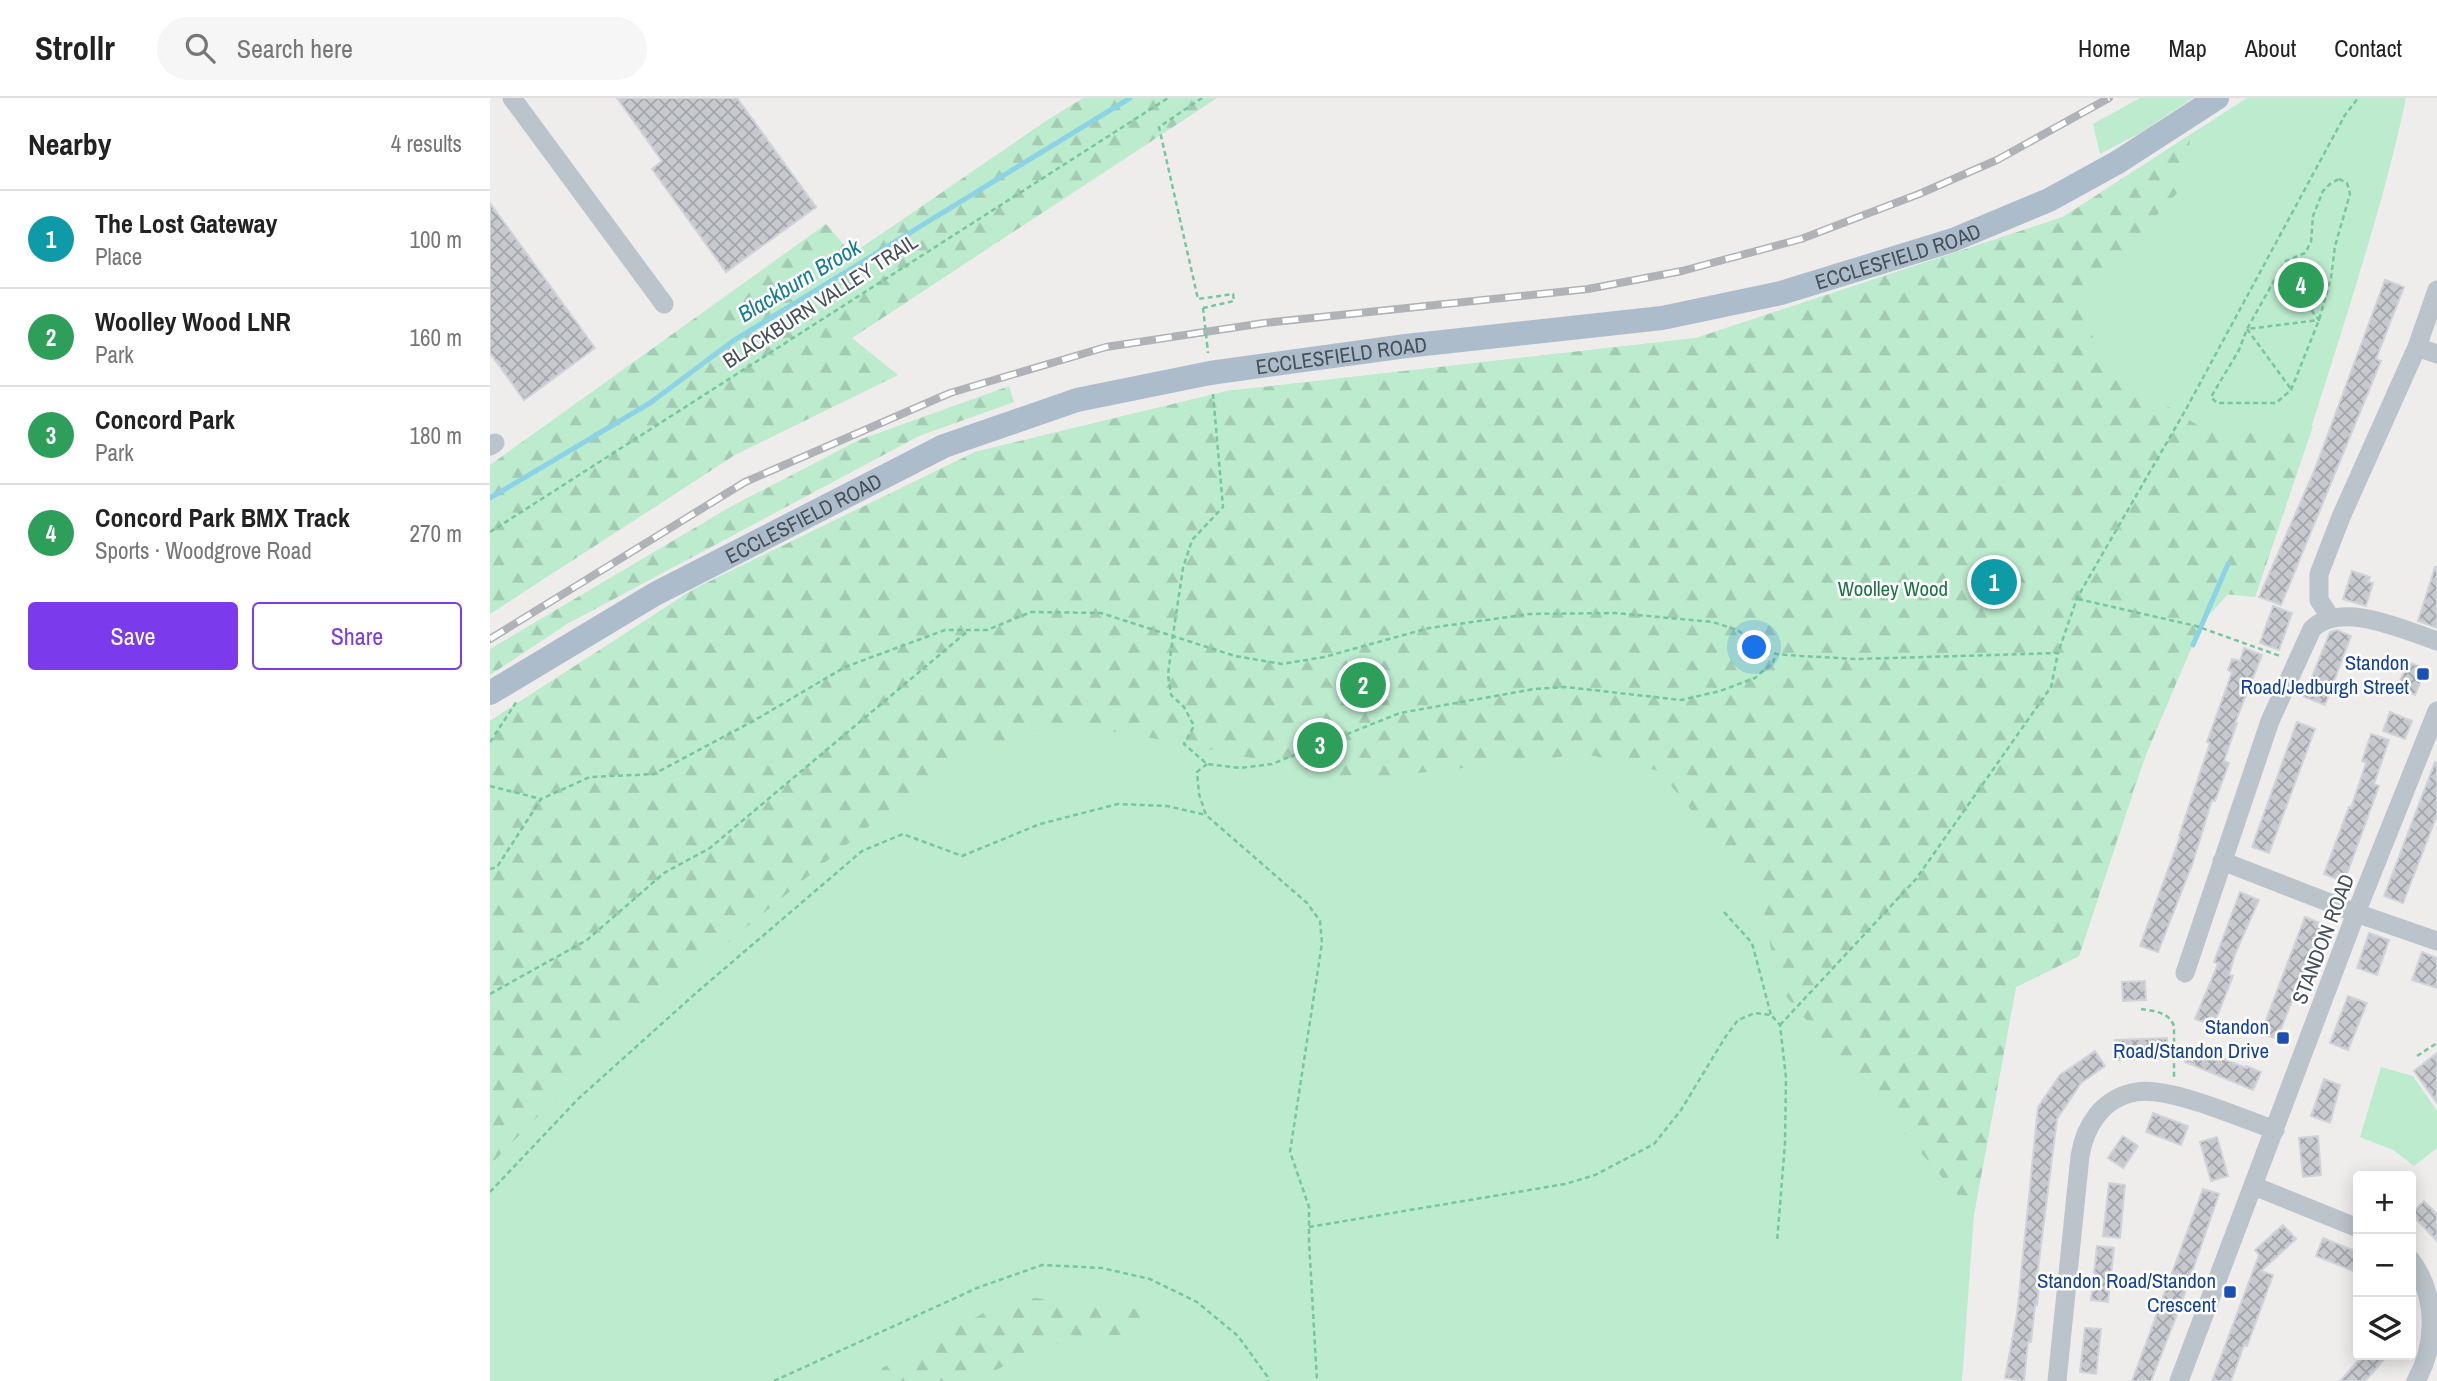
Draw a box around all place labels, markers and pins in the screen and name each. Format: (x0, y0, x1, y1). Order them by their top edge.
pin: 4 (2278, 259, 2324, 311)
pin: 1 (1971, 556, 2017, 608)
place label: Standon Road/Jedburgh Street (2241, 648, 2409, 701)
pin: 2 (1340, 659, 1386, 711)
marker: Standon Road/Jedburgh Street (2415, 666, 2431, 682)
pin: 3 (1297, 719, 1343, 771)
place label: Standon Road/Standon Drive (2113, 1012, 2269, 1065)
marker: Standon Road/Standon Drive (2275, 1030, 2291, 1046)
place label: Standon Road/Standon Crescent (2037, 1266, 2216, 1319)
marker: Standon Road/Standon Crescent (2222, 1284, 2238, 1300)

